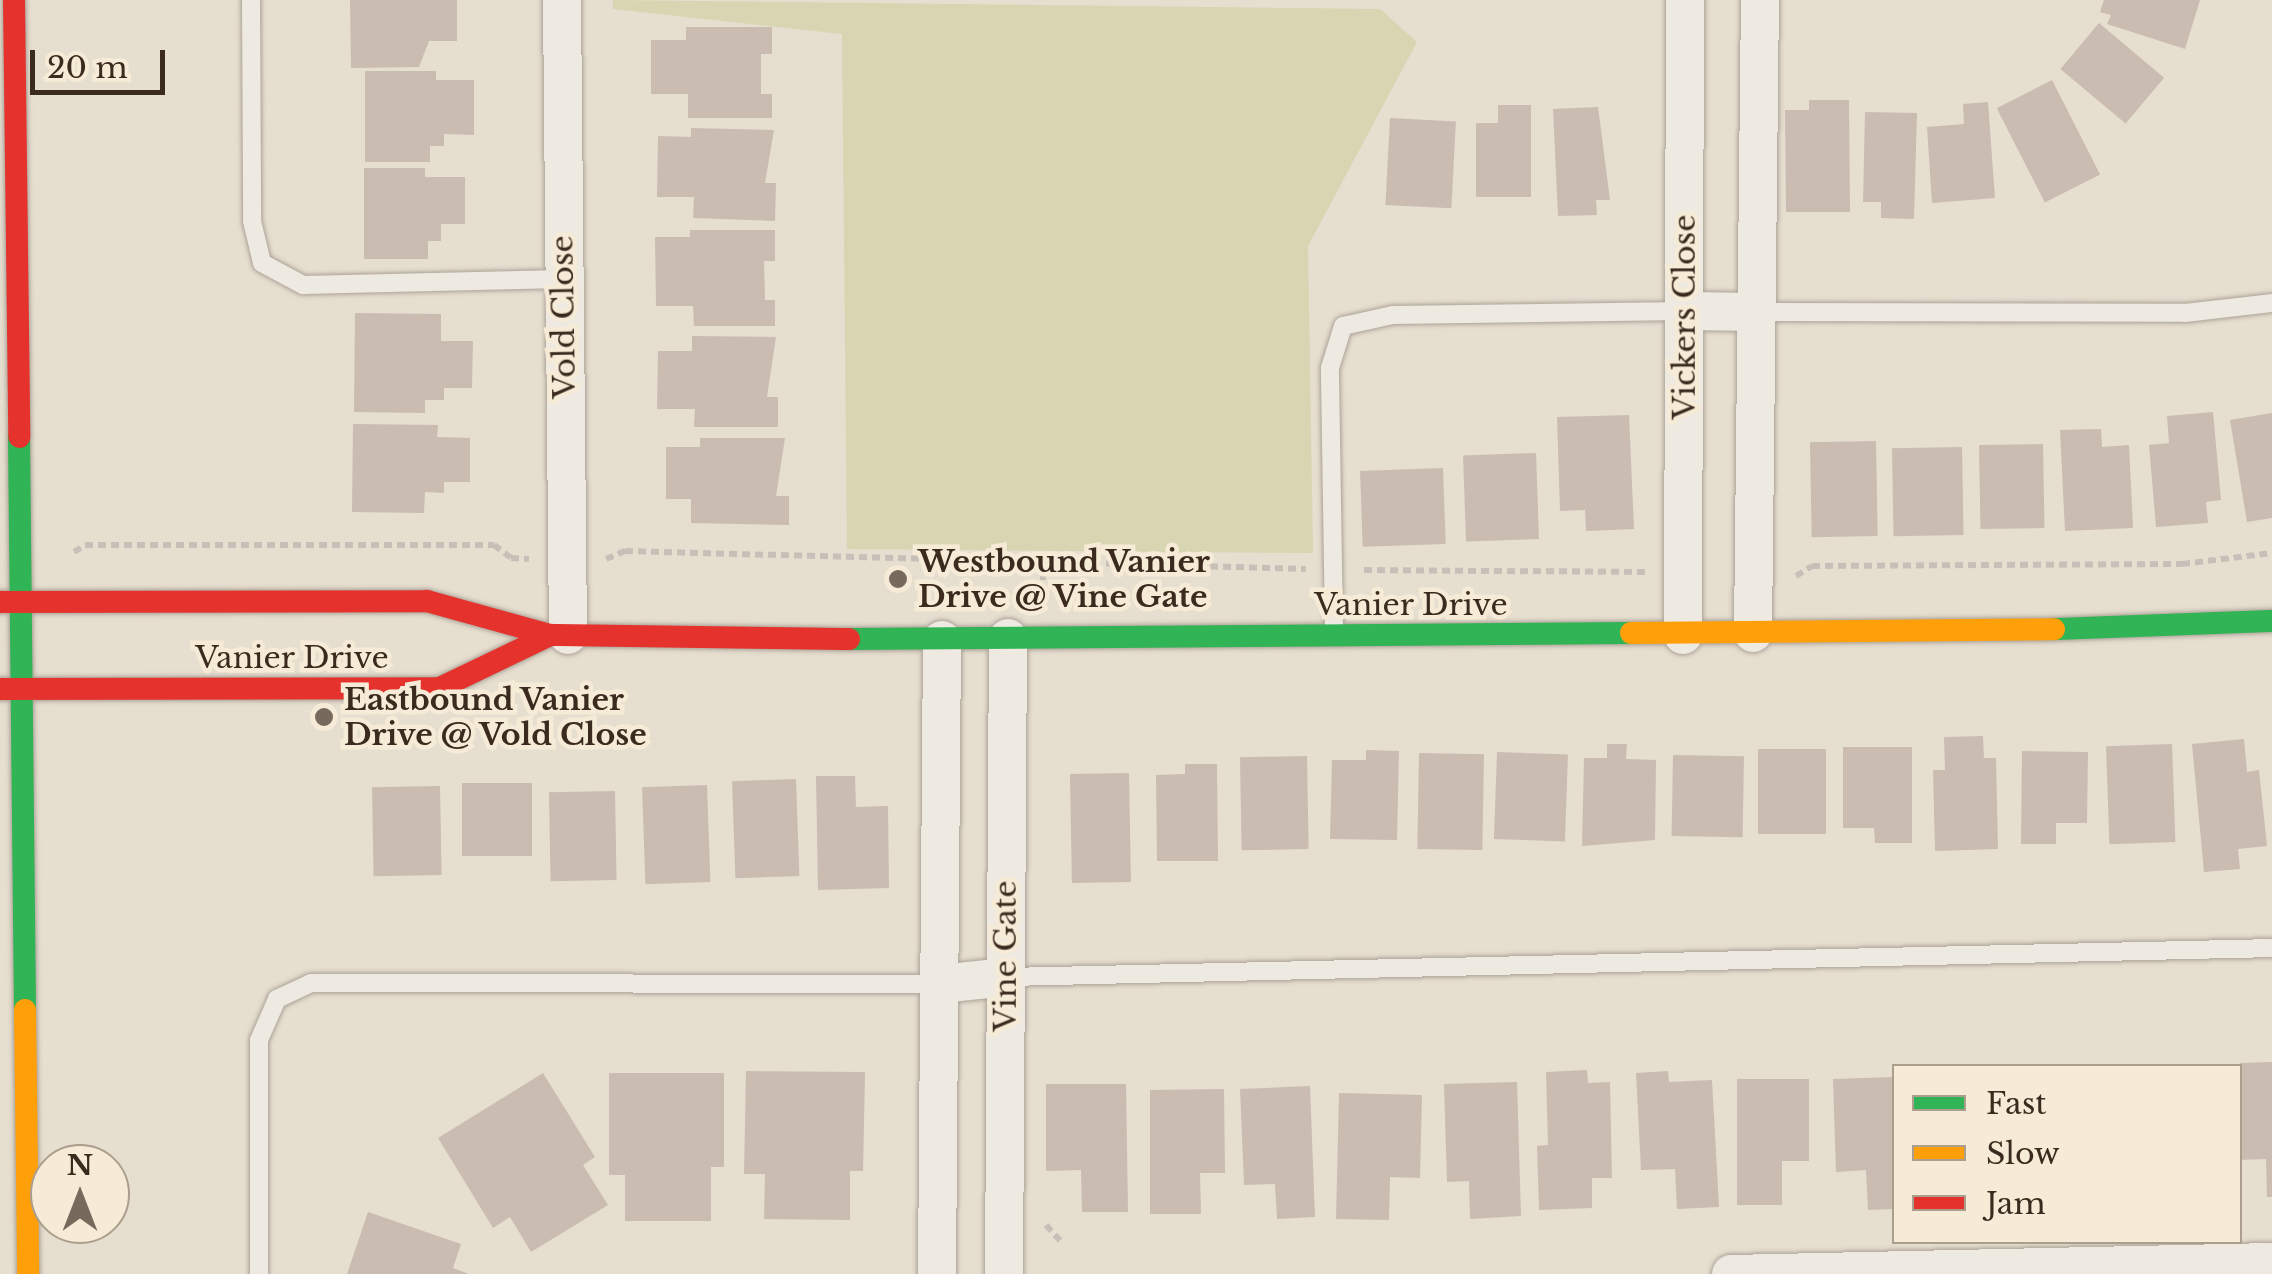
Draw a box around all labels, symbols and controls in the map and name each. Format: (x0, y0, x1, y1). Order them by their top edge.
scale bar (35, 30, 170, 92)
text: 20 m (47, 49, 128, 86)
street label: Vickers Close (1667, 215, 1703, 419)
street label: Vold Close (545, 235, 583, 399)
place label: Westbound Vanier Drive @ Vine Gate (918, 544, 1211, 614)
marker: Westbound Vanier Drive @ Vine Gate (887, 568, 909, 590)
street label: Vanier Drive (1314, 587, 1508, 623)
street label: Vanier Drive (195, 640, 389, 676)
place label: Eastbound Vanier Drive @ Vold Close (344, 682, 648, 752)
marker: Eastbound Vanier Drive @ Vold Close (313, 706, 335, 728)
street label: Vine Gate (988, 880, 1024, 1032)
legend (1892, 1064, 2242, 1244)
text: Fast (1986, 1085, 2047, 1122)
text: Slow (1986, 1135, 2060, 1172)
north arrow (30, 1144, 130, 1244)
text: N (67, 1148, 93, 1183)
text: Jam (1986, 1185, 2046, 1222)

